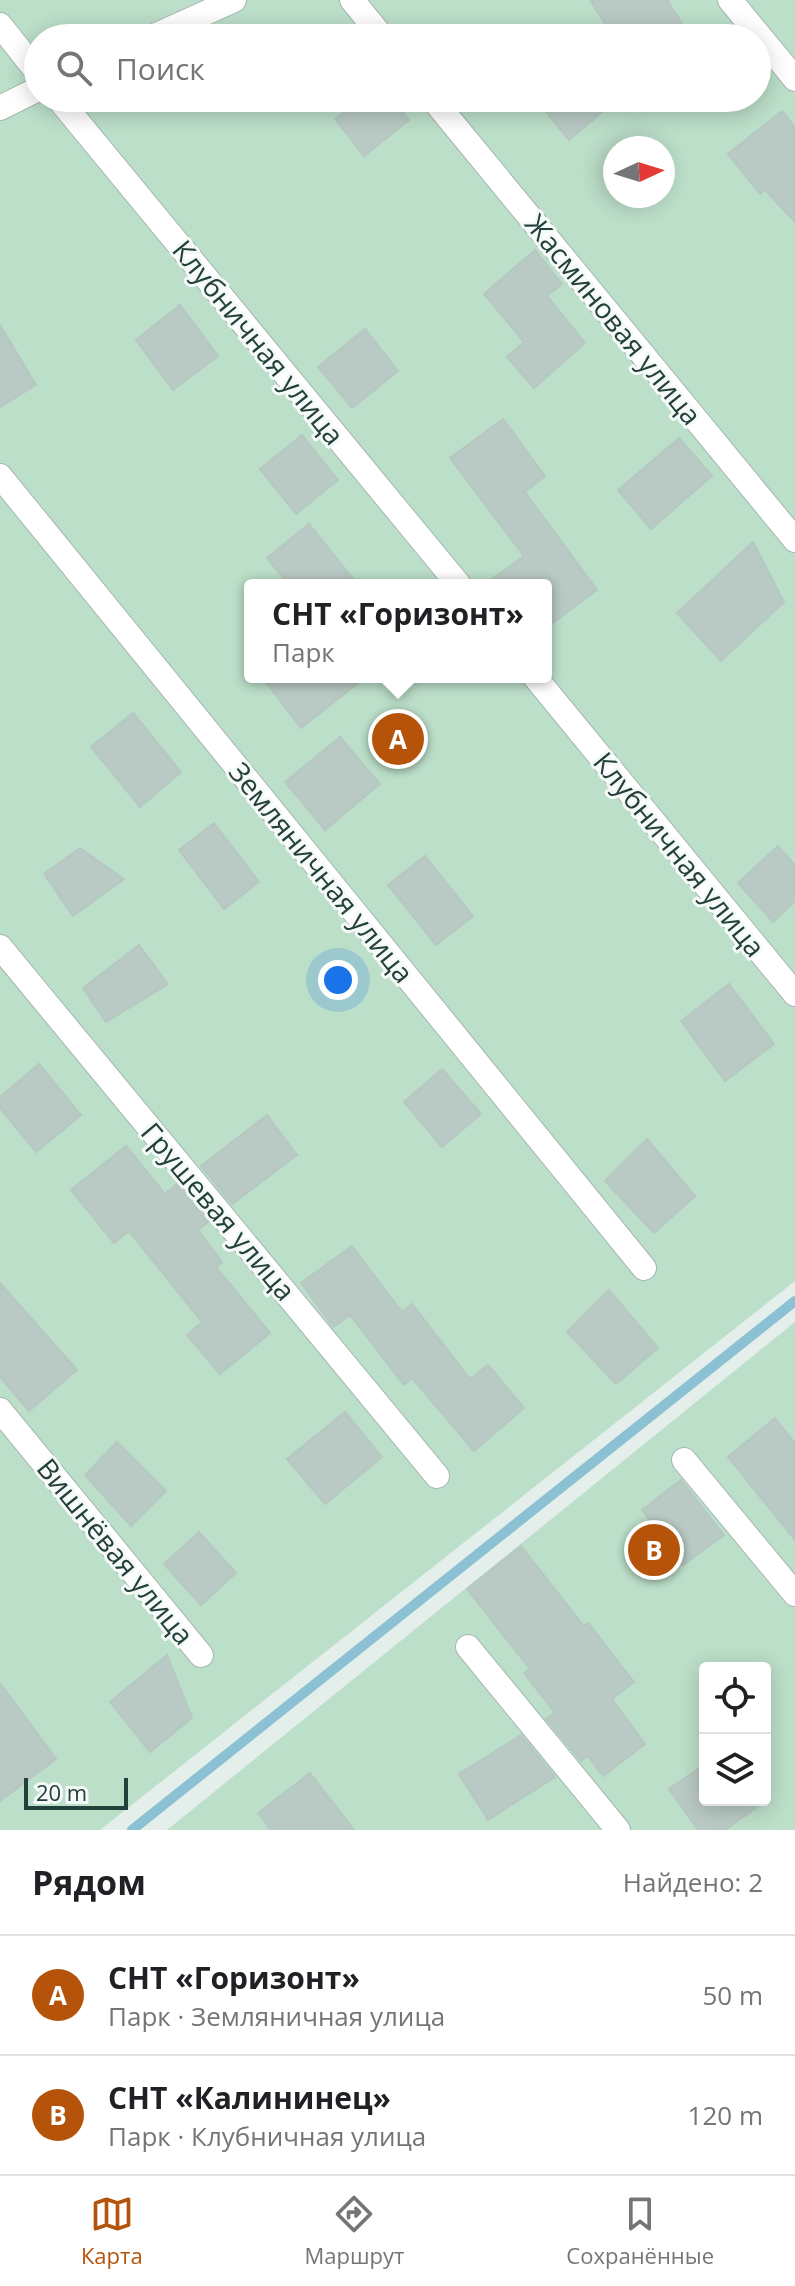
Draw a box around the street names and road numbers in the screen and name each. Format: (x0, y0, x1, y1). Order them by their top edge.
street label: Жасминовая улица (517, 206, 711, 432)
street label: Клубничная улица (165, 232, 353, 452)
street label: Клубничная улица (586, 744, 774, 964)
street label: Земляничная улица (221, 754, 423, 990)
street label: Грушевая улица (133, 1114, 305, 1308)
street label: Вишнёвая улица (29, 1450, 203, 1652)

